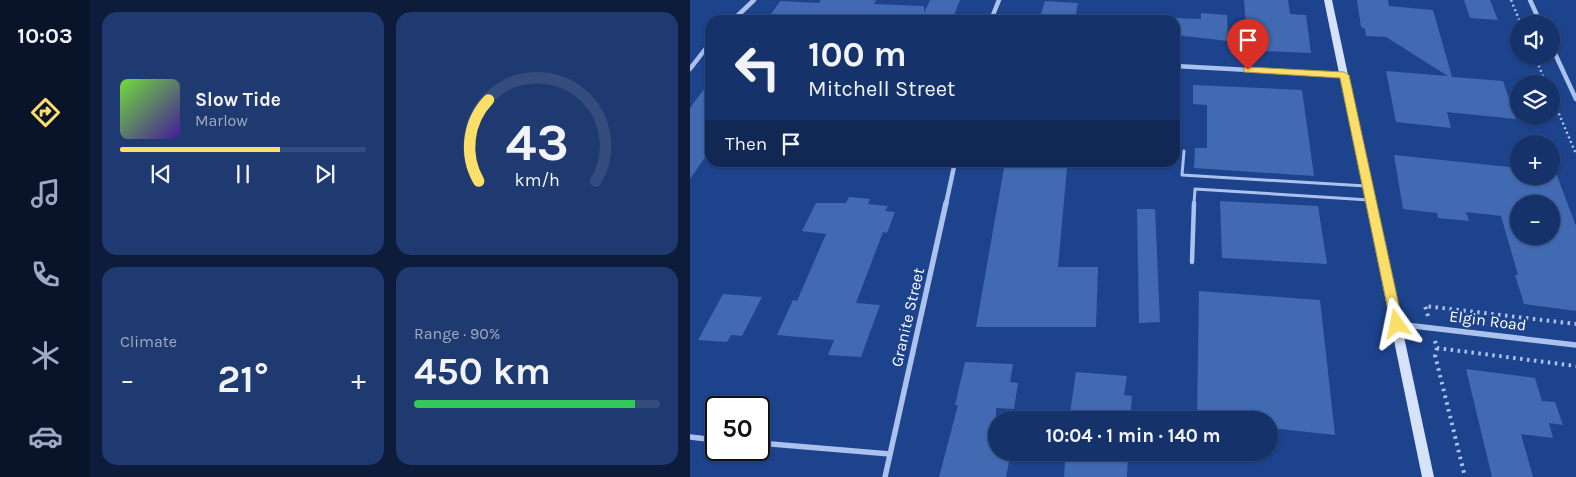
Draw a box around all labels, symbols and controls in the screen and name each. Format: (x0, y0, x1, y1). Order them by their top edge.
map controls (1510, 15, 1560, 245)
button: sound (1510, 15, 1560, 65)
pin (1227, 19, 1269, 70)
text: 10:03 (17, 23, 73, 49)
icon: arrive (1234, 26, 1262, 54)
text: 100 m (808, 34, 907, 75)
icon: left (725, 35, 790, 100)
button: layers (1510, 75, 1560, 125)
text: Mitchell Street (808, 76, 955, 102)
text: Slow Tide (195, 89, 281, 111)
icon: directions (28, 95, 63, 130)
text: Marlow (195, 111, 248, 130)
text: 43 (505, 112, 569, 173)
icon: arrive (777, 130, 805, 158)
text: Then (725, 133, 767, 155)
button: + (1510, 135, 1560, 185)
icon: previous (147, 160, 175, 188)
icon: pause (229, 160, 257, 188)
icon: next (311, 160, 339, 188)
text: km/h (514, 170, 560, 191)
icon: music (28, 176, 63, 211)
button: − (1510, 195, 1560, 245)
icon: phone (28, 257, 63, 292)
street label: Granite Street (887, 266, 928, 369)
position arrow (1370, 297, 1422, 349)
street label: Elgin Road (1448, 306, 1528, 335)
text: Range · 90% (414, 324, 500, 343)
text: Climate (120, 332, 177, 351)
icon: climate (28, 338, 63, 373)
text: 450 km (414, 349, 551, 394)
text: 21° (217, 357, 269, 402)
text: − (120, 363, 135, 396)
text: + (351, 363, 366, 396)
speed limit sign: 50 (705, 396, 770, 461)
icon: car (28, 419, 63, 454)
text: 10:04 · 1 min · 140 m (1045, 425, 1221, 447)

